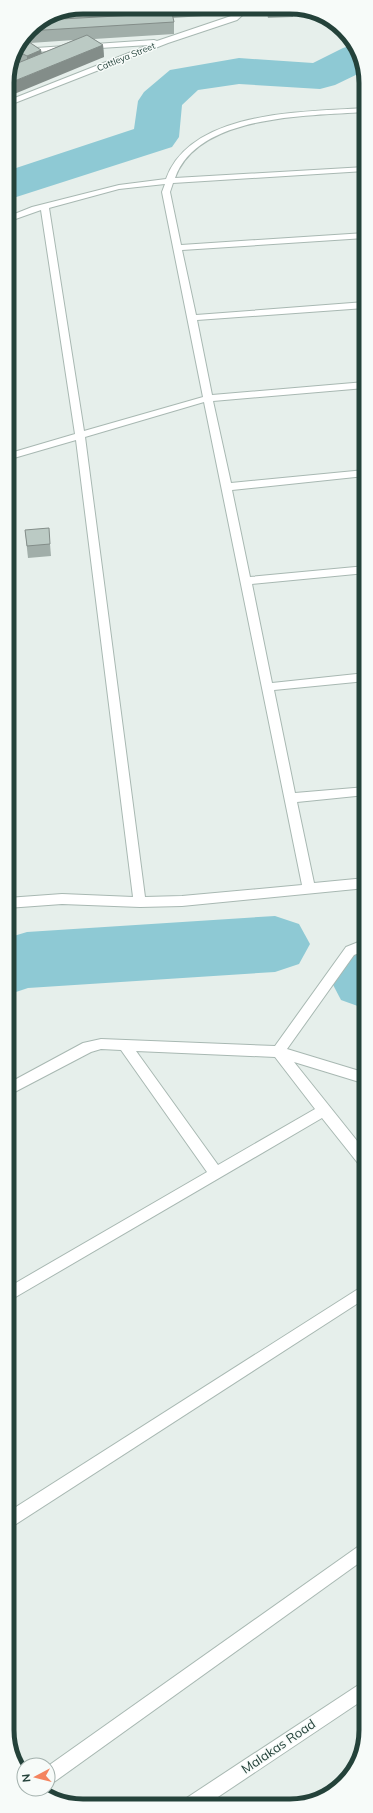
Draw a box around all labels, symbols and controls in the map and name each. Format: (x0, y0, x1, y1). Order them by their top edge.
street label: Cattleya Street (95, 40, 157, 74)
street label: Malakas Road (238, 1715, 318, 1777)
north arrow (16, 1757, 56, 1797)
text: N (19, 1773, 34, 1783)

